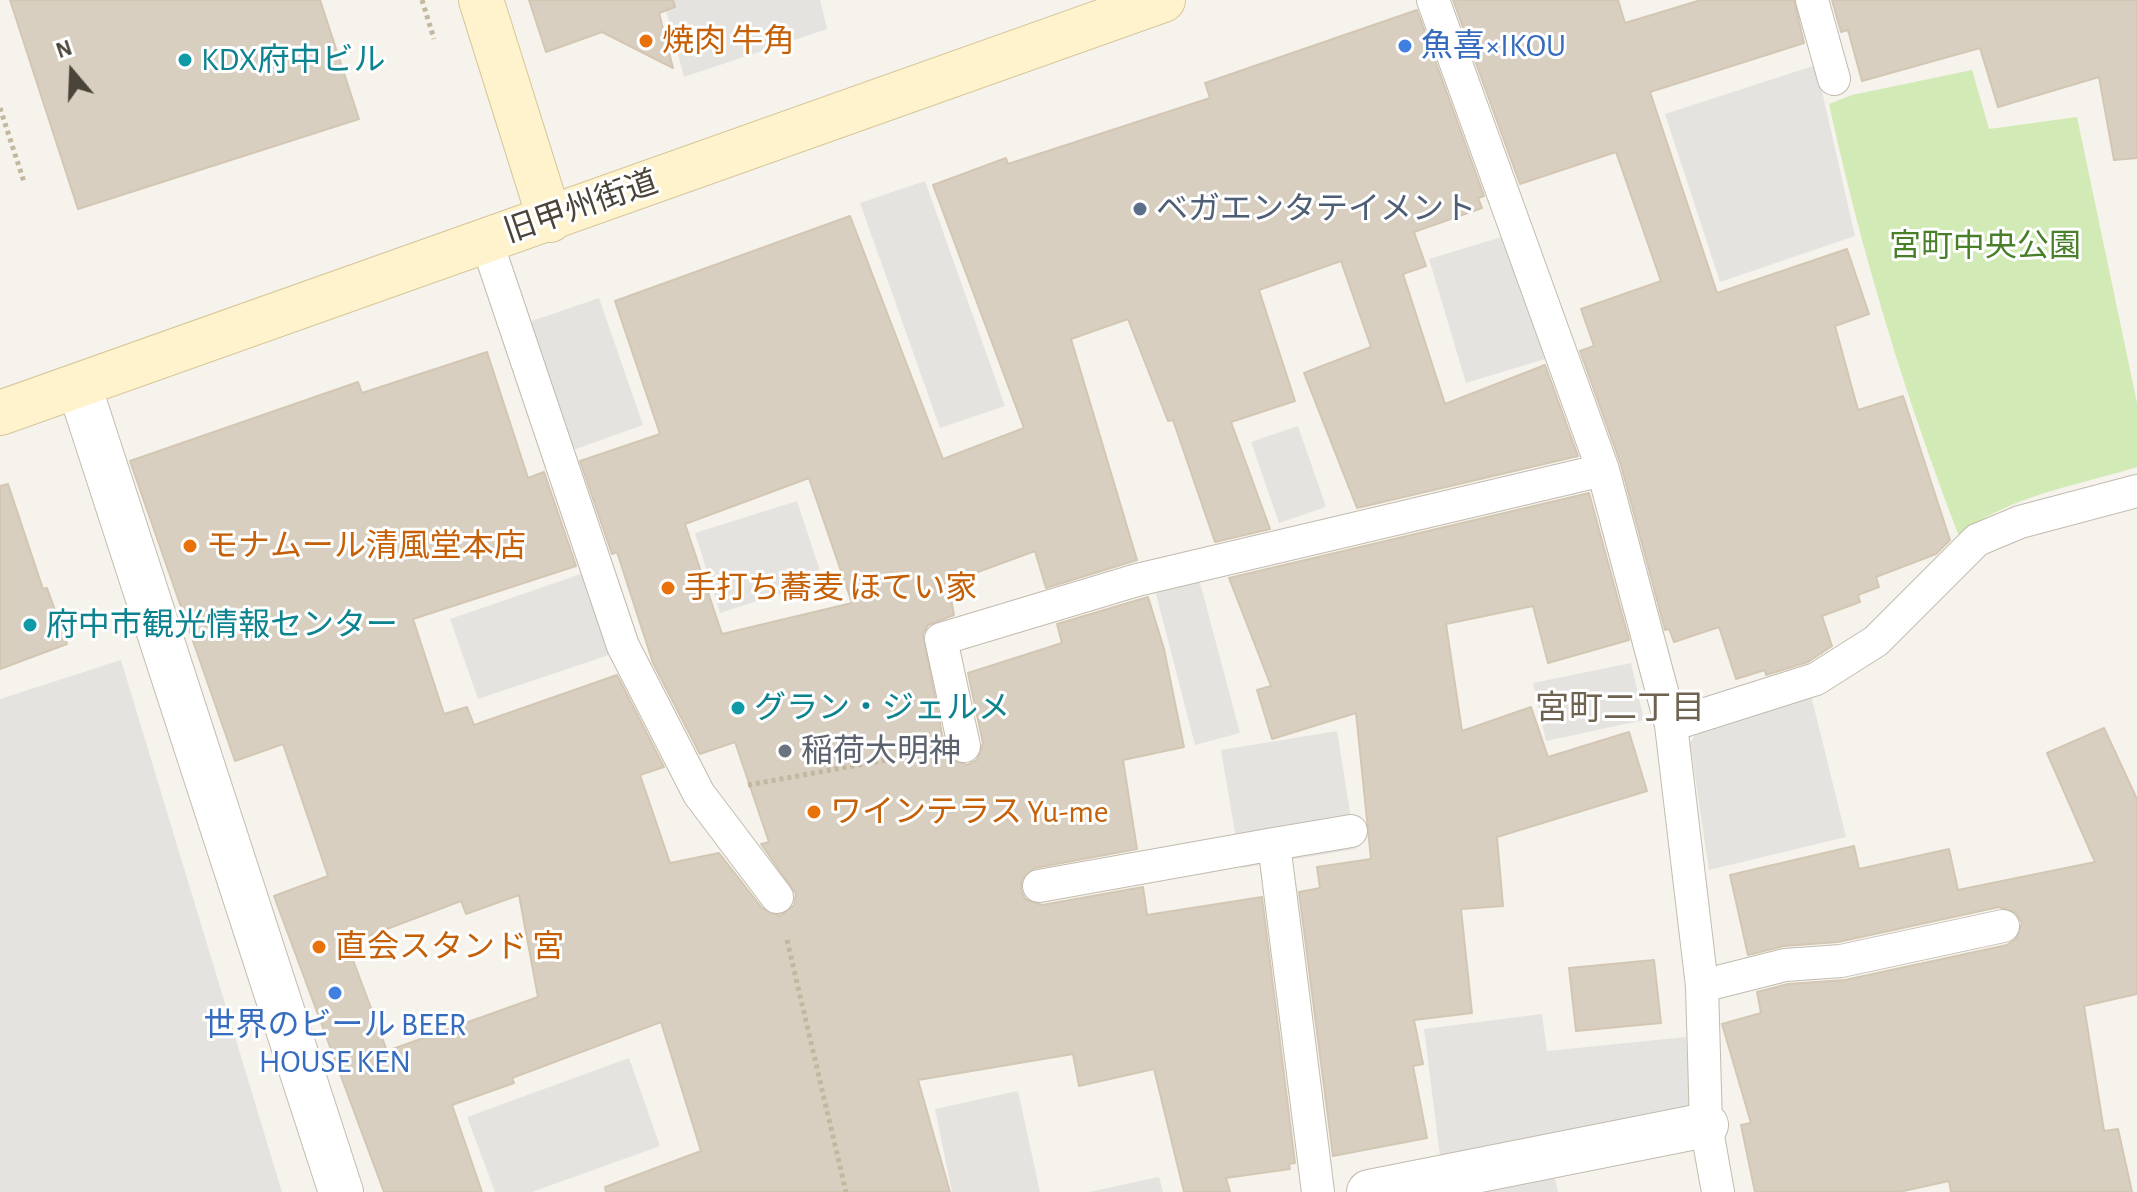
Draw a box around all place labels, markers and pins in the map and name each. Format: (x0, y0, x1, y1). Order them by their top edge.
place label: 焼肉 牛角 (662, 22, 795, 60)
place label: 魚喜×IKOU (1421, 27, 1566, 65)
marker: 焼肉 牛角 (637, 32, 655, 50)
marker: 魚喜×IKOU (1396, 37, 1414, 55)
place label: KDX府中ビル (201, 41, 385, 79)
marker: KDX府中ビル (176, 51, 194, 69)
place label: ベガエンタテイメント (1156, 190, 1476, 228)
marker: ベガエンタテイメント (1131, 200, 1149, 218)
place label: モナムール清風堂本店 (206, 527, 526, 565)
marker: モナムール清風堂本店 (181, 537, 199, 555)
place label: 手打ち蕎麦 ほてい家 (684, 569, 977, 607)
marker: 手打ち蕎麦 ほてい家 (659, 579, 677, 597)
place label: 府中市観光情報センター (46, 606, 398, 644)
marker: 府中市観光情報センター (21, 616, 39, 634)
place label: グラン・ジェルメ (754, 689, 1010, 727)
marker: グラン・ジェルメ (729, 699, 747, 717)
place label: 稲荷大明神 (801, 732, 961, 770)
marker: 稲荷大明神 (776, 742, 794, 760)
place label: ワインテラス Yu-me (830, 793, 1109, 831)
marker: ワインテラス Yu-me (805, 803, 823, 821)
place label: 直会スタンド 宮 (335, 928, 564, 966)
marker: 直会スタンド 宮 (310, 938, 328, 956)
marker: 世界のビール BEER HOUSE KEN (326, 984, 344, 1002)
place label: 世界のビール BEER HOUSE KEN (203, 1006, 467, 1081)

